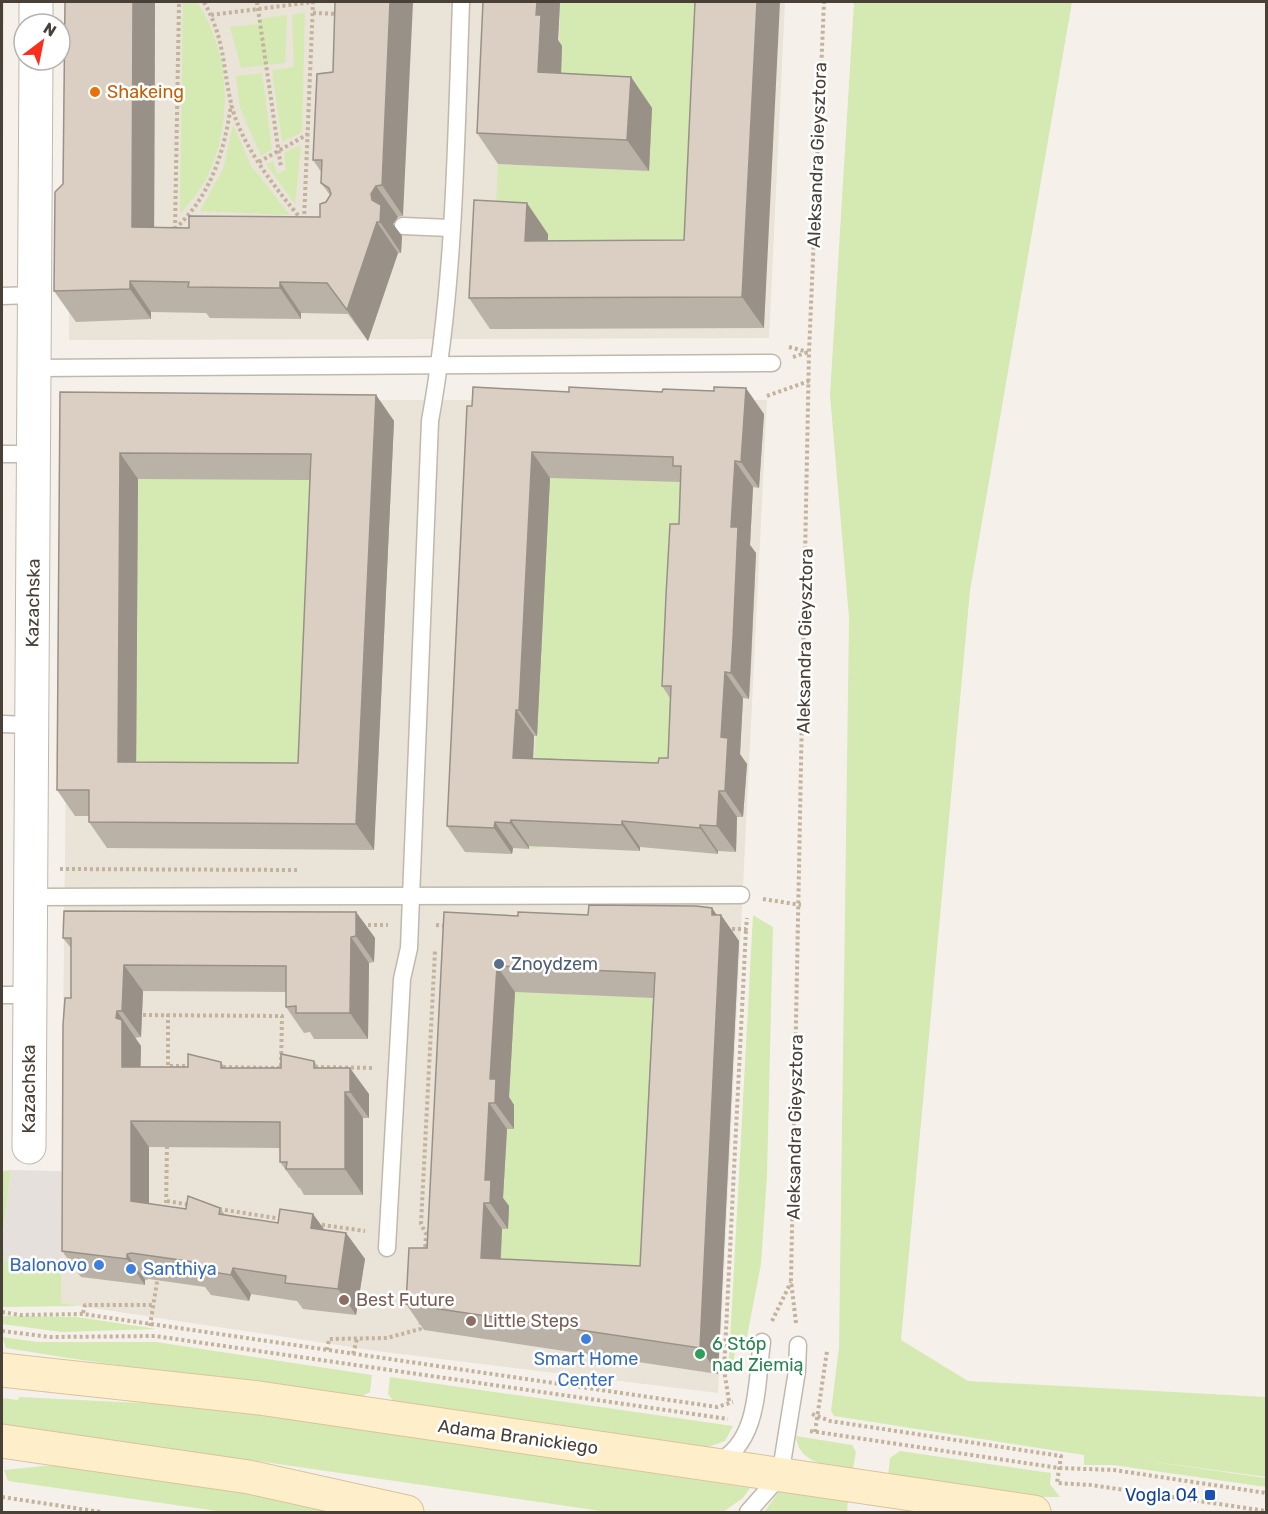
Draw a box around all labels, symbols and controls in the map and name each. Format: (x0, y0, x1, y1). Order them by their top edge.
north arrow (12, 12, 72, 72)
text: N (40, 19, 60, 41)
street label: Aleksandra Gieysztora (803, 62, 831, 248)
place label: Shakeing (107, 81, 184, 103)
marker: Shakeing (88, 85, 102, 99)
street label: Aleksandra Gieysztora (792, 548, 818, 734)
street label: Kazachska (21, 558, 45, 648)
place label: Znoydzem (511, 953, 598, 975)
marker: Znoydzem (492, 957, 506, 971)
street label: Aleksandra Gieysztora (782, 1034, 808, 1220)
street label: Kazachska (18, 1045, 40, 1133)
place label: Balonovo (9, 1254, 87, 1276)
marker: Balonovo (92, 1258, 106, 1272)
place label: Santhiya (143, 1258, 217, 1280)
marker: Santhiya (124, 1262, 138, 1276)
place label: Best Future (356, 1289, 455, 1311)
marker: Best Future (337, 1293, 351, 1307)
place label: Little Steps (483, 1310, 579, 1332)
marker: Little Steps (464, 1314, 478, 1328)
marker: Smart Home Center (579, 1332, 593, 1346)
place label: 6 Stóp nad Ziemią (712, 1333, 804, 1376)
marker: 6 Stóp nad Ziemią (693, 1347, 707, 1361)
place label: Smart Home Center (534, 1348, 638, 1391)
street label: Adama Branickiego (436, 1415, 600, 1459)
place label: Vogla 04 (1125, 1484, 1198, 1506)
marker: Vogla 04 (1203, 1488, 1217, 1502)

